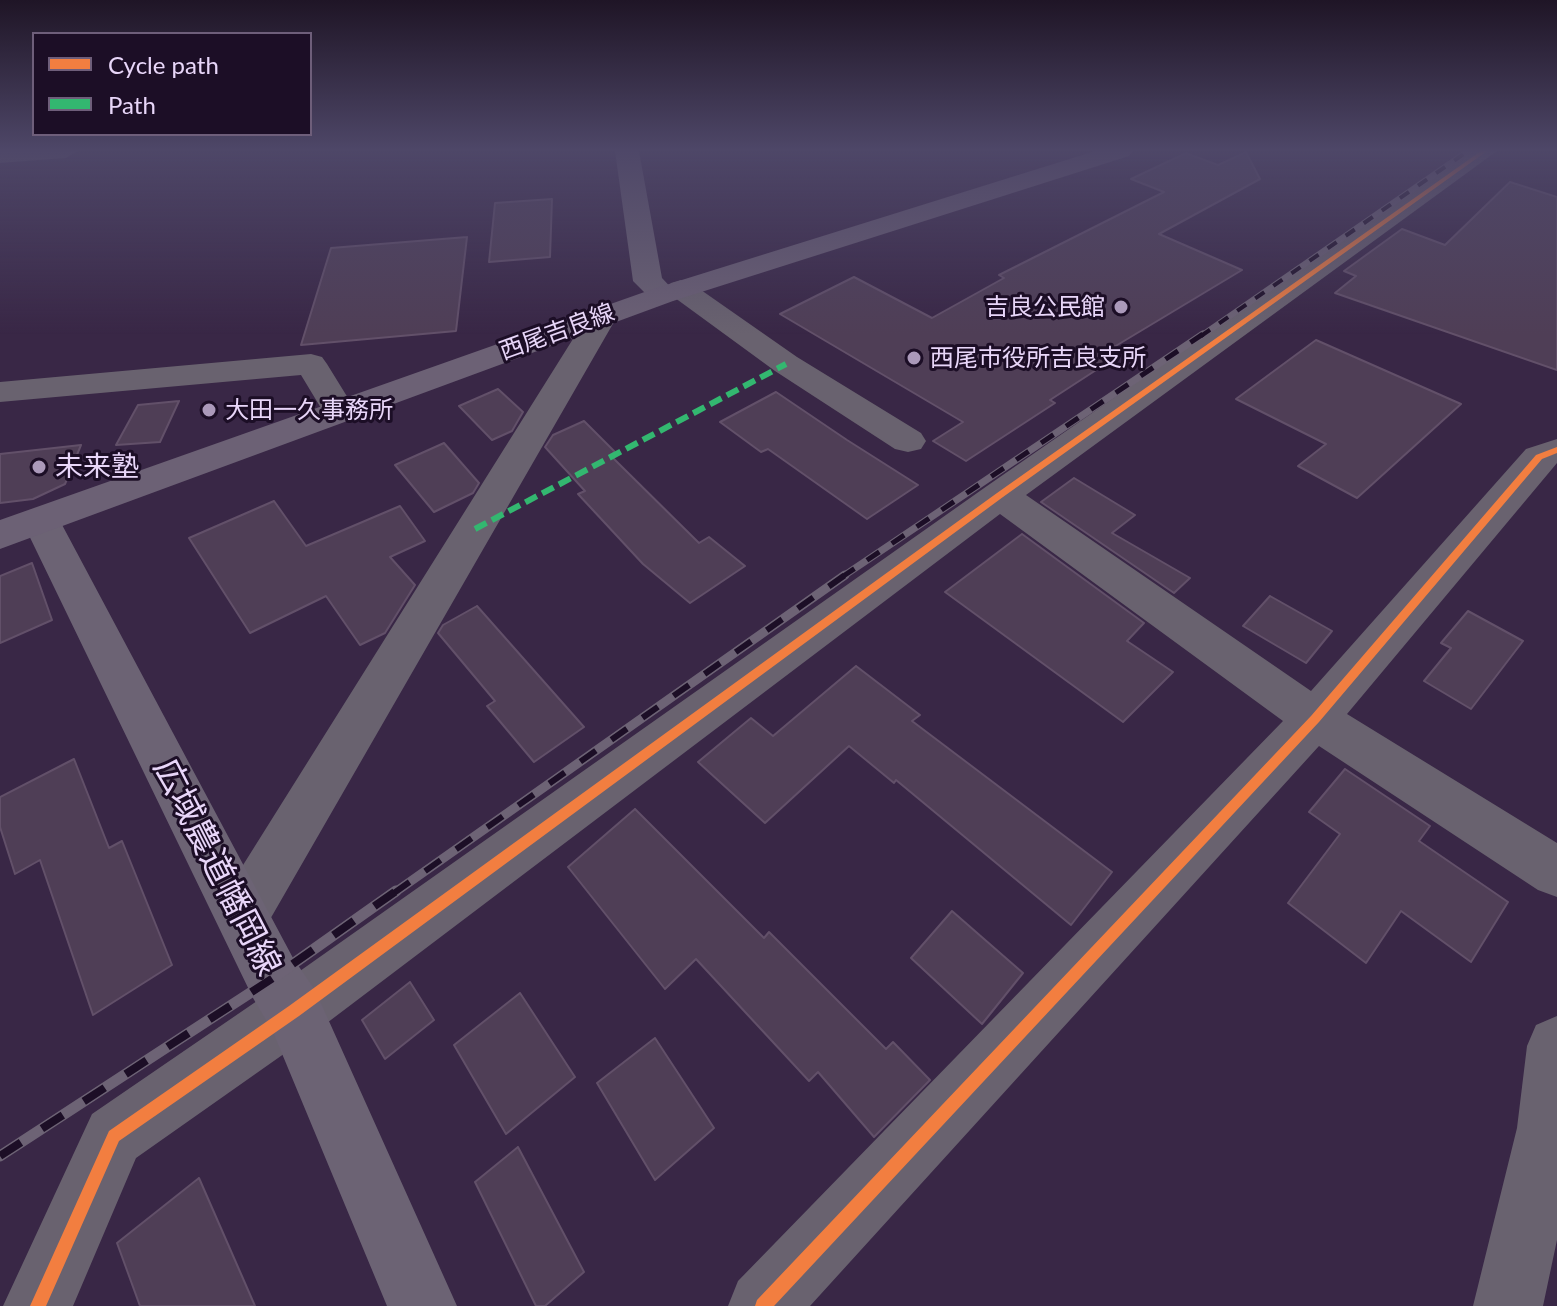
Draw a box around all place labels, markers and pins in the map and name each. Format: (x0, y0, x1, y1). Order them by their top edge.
place label: 吉良公民館 (985, 293, 1105, 321)
marker: 吉良公民館 (1112, 298, 1130, 316)
place label: 西尾市役所吉良支所 (930, 344, 1146, 372)
marker: 西尾市役所吉良支所 (905, 349, 923, 367)
place label: 大田一久事務所 (225, 396, 393, 424)
marker: 大田一久事務所 (200, 401, 218, 419)
place label: 未来塾 (55, 450, 139, 484)
marker: 未来塾 (30, 458, 48, 476)

